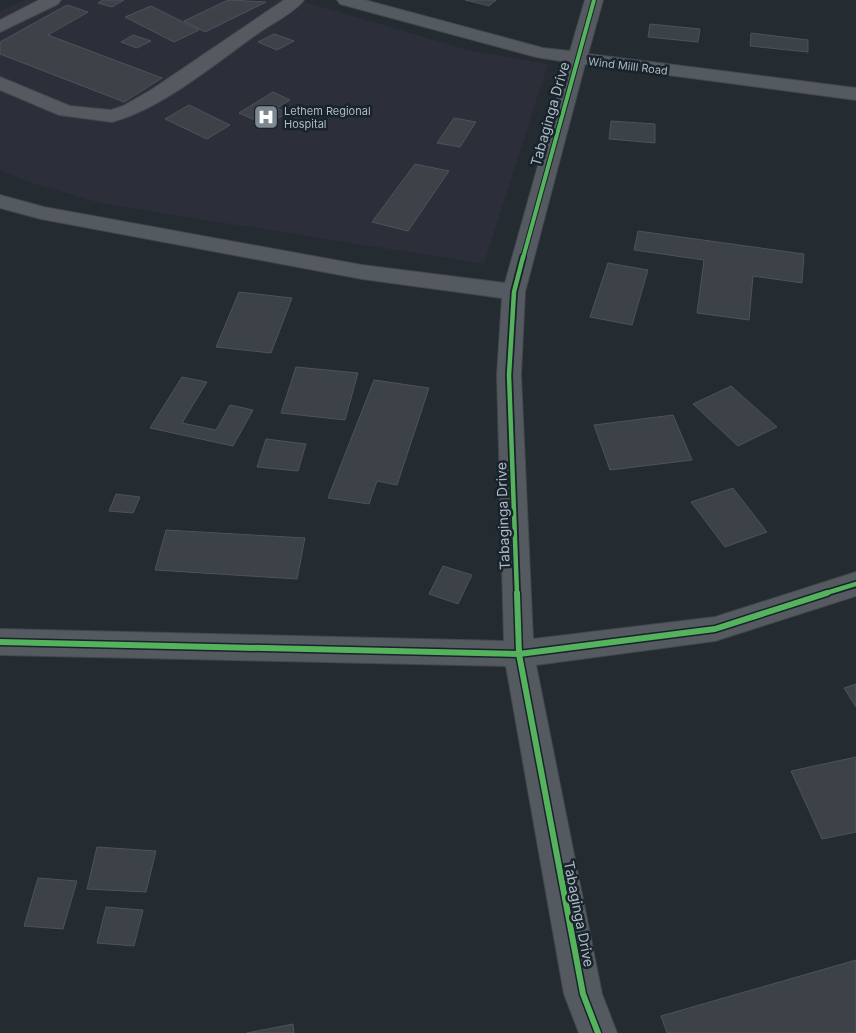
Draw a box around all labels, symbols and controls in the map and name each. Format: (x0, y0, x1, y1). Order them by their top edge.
street label: Wind Milll Road (587, 54, 669, 78)
street label: Tabaginga Drive (526, 60, 573, 168)
hospital icon: Lethem Regional Hospital (253, 104, 279, 130)
place label: Lethem Regional Hospital (284, 104, 371, 131)
street label: Tabaginga Drive (492, 462, 513, 570)
street label: Tabaginga Drive (561, 859, 598, 968)

